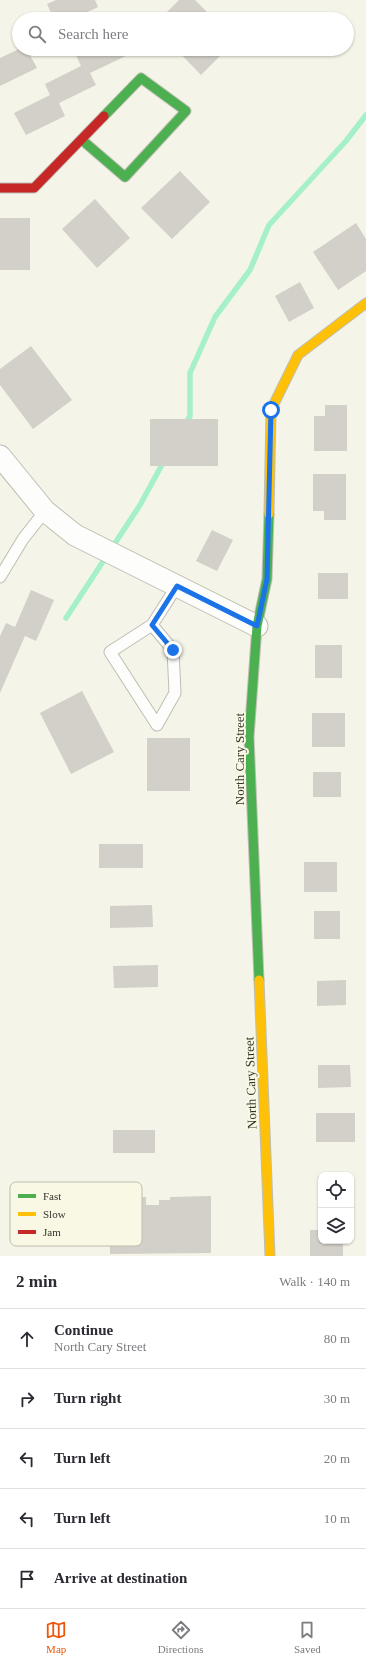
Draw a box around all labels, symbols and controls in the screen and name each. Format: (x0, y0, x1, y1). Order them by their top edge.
search box (12, 12, 354, 56)
icon: search (26, 23, 48, 45)
text: Search here (58, 26, 128, 42)
route start (262, 401, 280, 419)
route end (164, 641, 182, 659)
street label: North Cary Street (232, 712, 247, 805)
street label: North Cary Street (241, 1036, 260, 1129)
map controls (318, 1172, 354, 1244)
button: locate (318, 1172, 354, 1208)
legend (10, 1182, 142, 1246)
text: Fast (43, 1190, 61, 1202)
text: Slow (43, 1208, 66, 1220)
button: layers (318, 1208, 354, 1244)
text: Jam (43, 1226, 61, 1238)
text: 2 min (16, 1272, 57, 1291)
text: Walk · 140 m (279, 1274, 350, 1289)
text: Continue (54, 1322, 113, 1338)
icon: ahead (16, 1328, 38, 1350)
text: 80 m (324, 1331, 350, 1346)
text: North Cary Street (54, 1339, 146, 1354)
icon: right (16, 1388, 38, 1410)
text: Turn right (54, 1390, 121, 1406)
text: 30 m (324, 1391, 350, 1406)
icon: left (16, 1448, 38, 1470)
text: Turn left (54, 1450, 111, 1466)
text: 20 m (324, 1451, 350, 1466)
icon: left (16, 1508, 38, 1530)
text: Turn left (54, 1510, 111, 1526)
text: 10 m (324, 1511, 350, 1526)
icon: arrive (16, 1568, 38, 1590)
text: Arrive at destination (54, 1570, 187, 1586)
tab: Map (45, 1619, 67, 1655)
tab: Directions (158, 1619, 203, 1655)
tab: Saved (294, 1619, 321, 1655)

